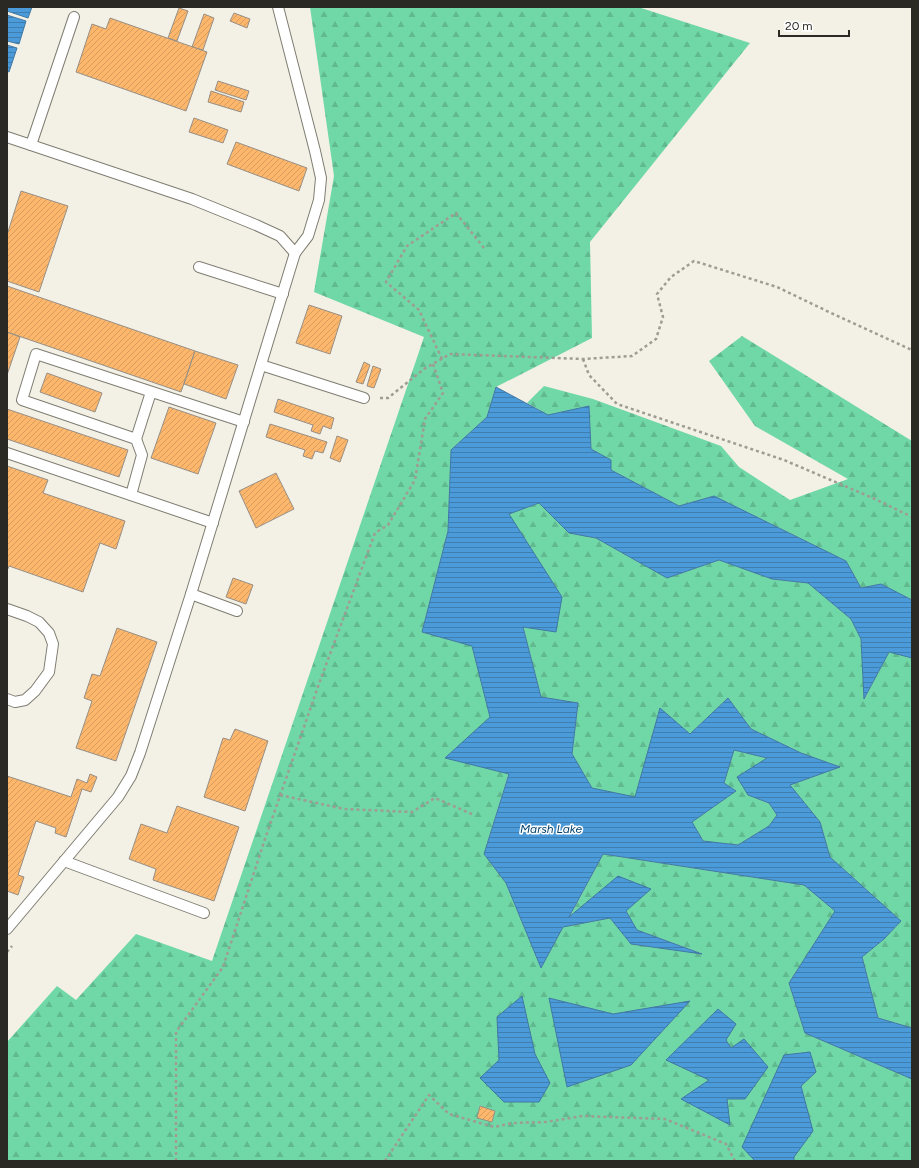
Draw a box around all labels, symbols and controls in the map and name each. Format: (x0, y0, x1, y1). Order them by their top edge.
scale bar (779, 12, 849, 38)
text: 20 m (785, 19, 813, 33)
water label: Marsh Lake (520, 822, 582, 836)

